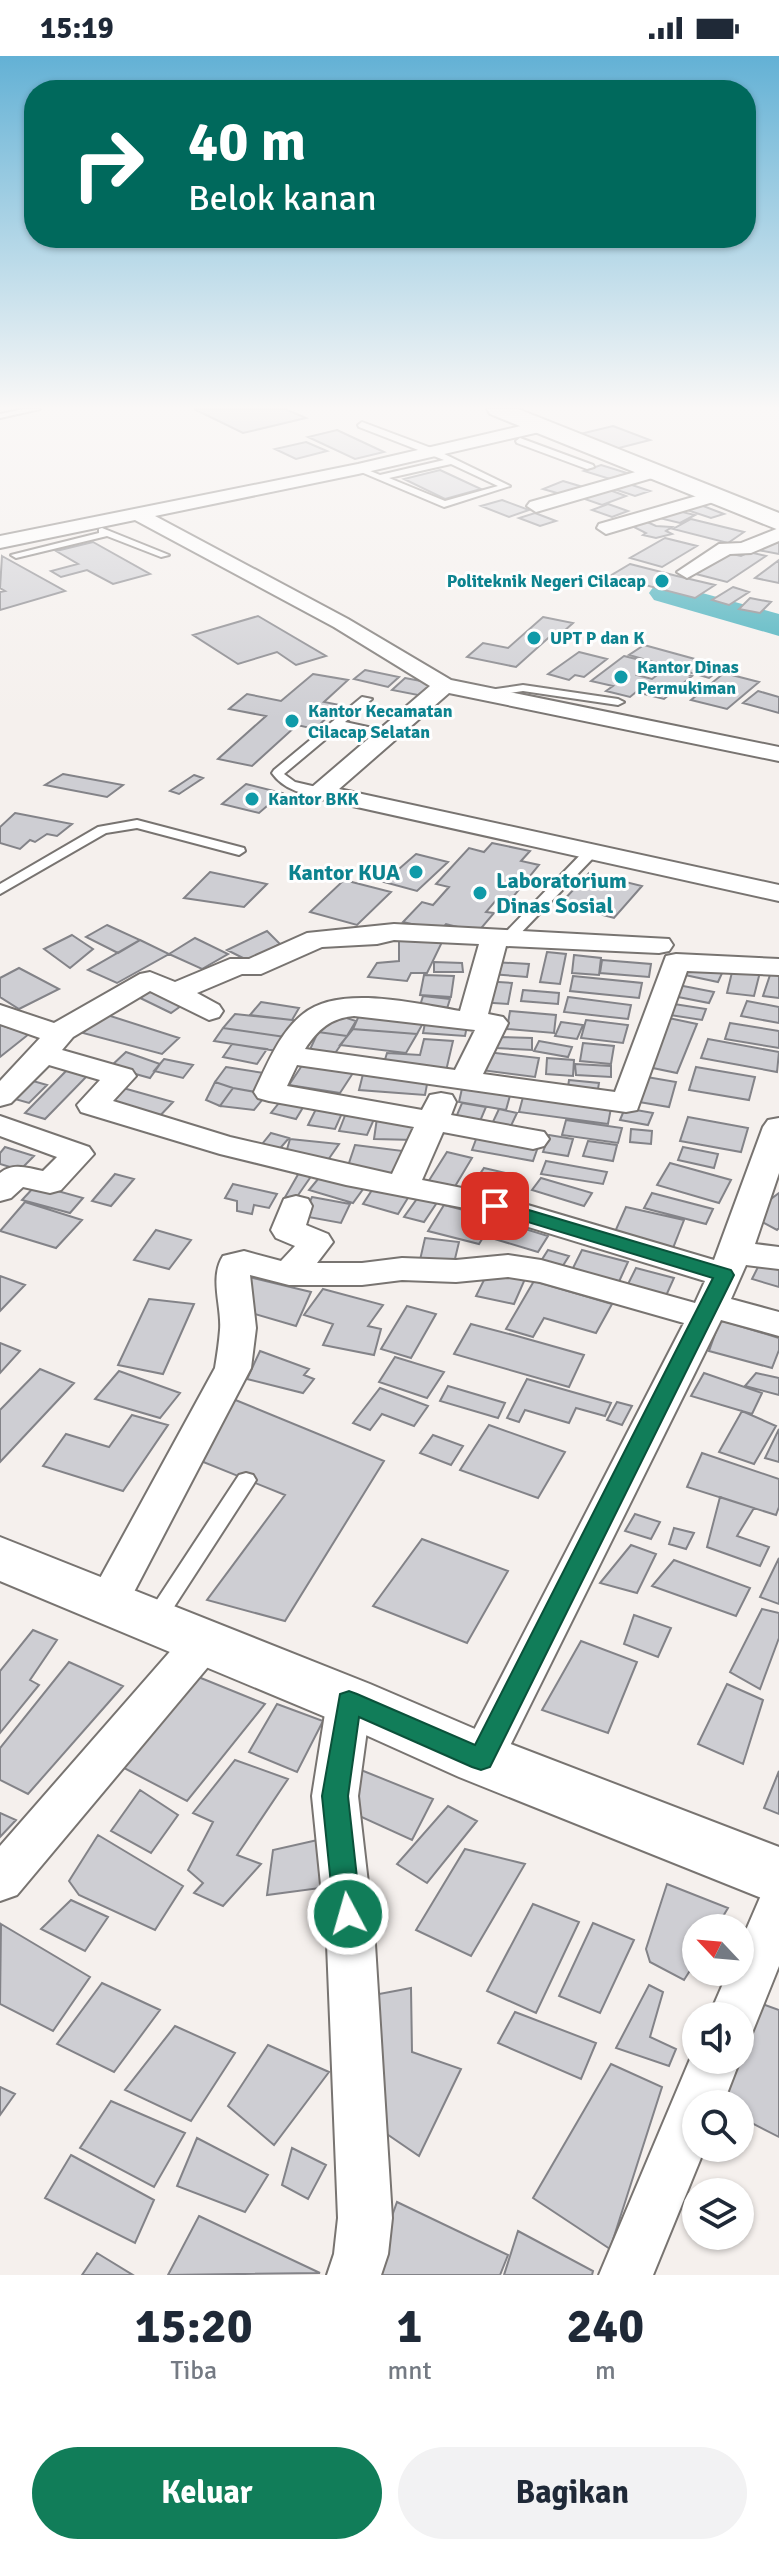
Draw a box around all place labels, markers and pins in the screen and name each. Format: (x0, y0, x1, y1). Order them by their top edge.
place label: Politeknik Negeri Cilacap (447, 570, 646, 592)
marker: Politeknik Negeri Cilacap (653, 572, 671, 590)
place label: UPT P dan K (550, 627, 645, 649)
marker: UPT P dan K (525, 629, 543, 647)
place label: Kantor Dinas Permukiman (637, 656, 739, 699)
marker: Kantor Dinas Permukiman (612, 668, 630, 686)
place label: Kantor Kecamatan Cilacap Selatan (308, 700, 453, 743)
marker: Kantor Kecamatan Cilacap Selatan (283, 712, 301, 730)
place label: Kantor BKK (268, 788, 360, 810)
marker: Kantor BKK (243, 790, 261, 808)
place label: Kantor KUA (288, 859, 400, 886)
marker: Kantor KUA (407, 863, 425, 881)
place label: Laboratorium Dinas Sosial (496, 867, 627, 919)
marker: Laboratorium Dinas Sosial (471, 884, 489, 902)
pin (461, 1172, 529, 1240)

